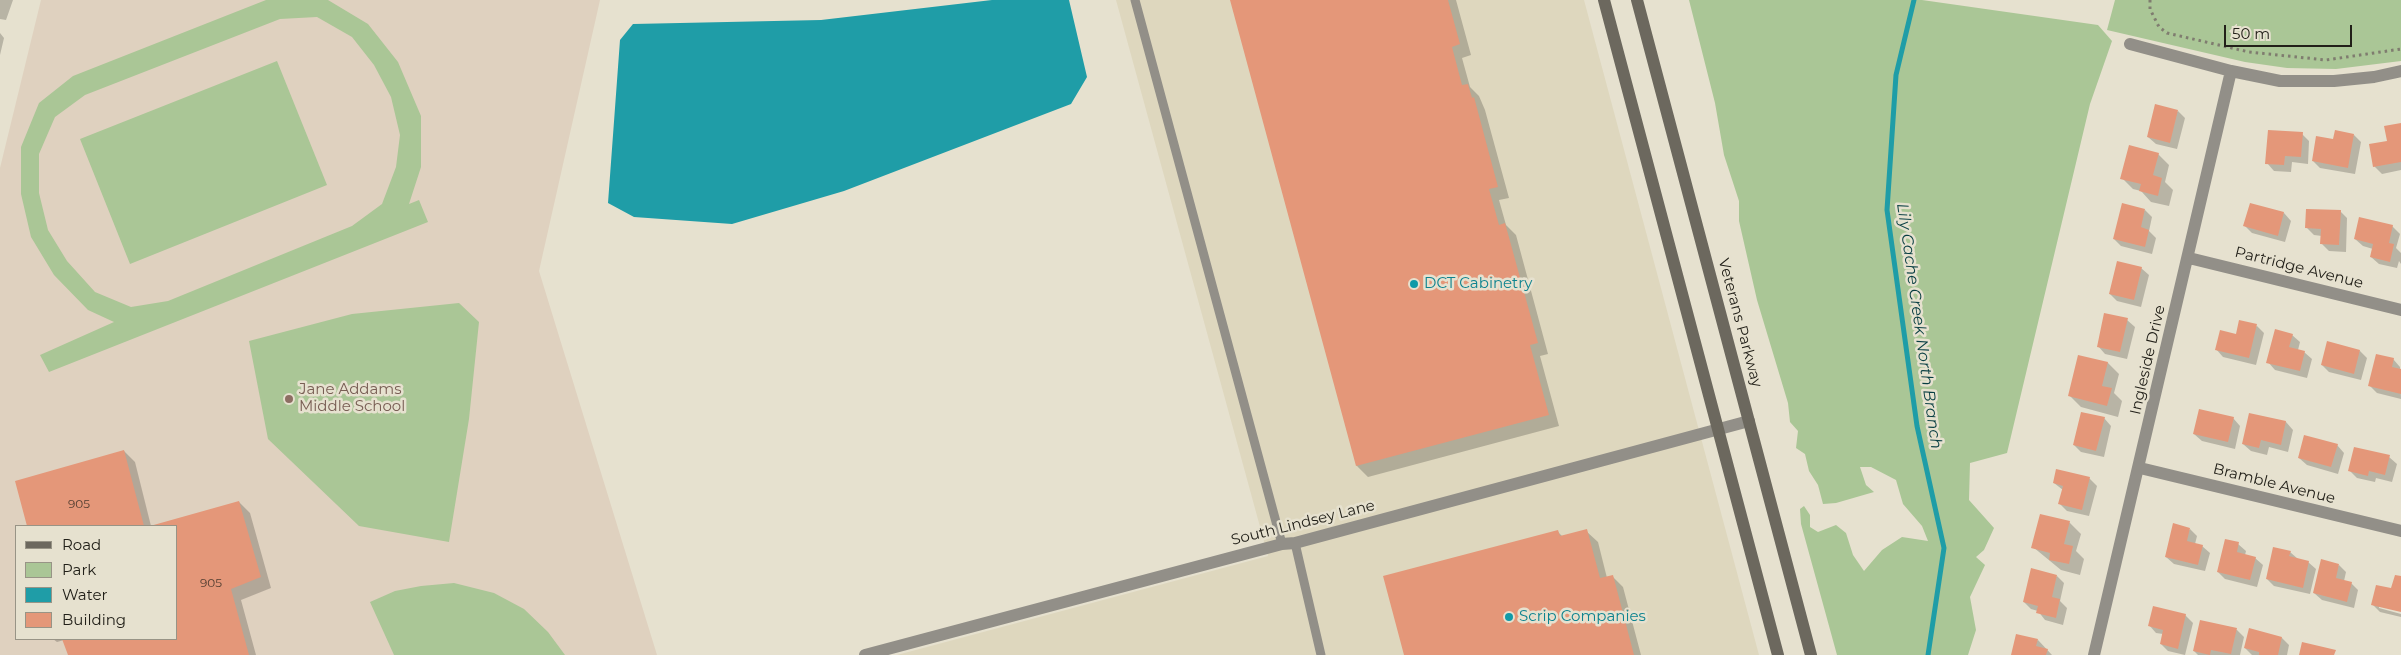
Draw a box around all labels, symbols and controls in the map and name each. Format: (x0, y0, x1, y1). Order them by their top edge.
scale bar (2226, 15, 2354, 47)
text: 50 m (2232, 24, 2270, 43)
water label: Lily Cache Creek North Branch (1892, 202, 1946, 450)
street label: Partridge Avenue (2233, 243, 2365, 293)
street label: Veterans Parkway (1714, 257, 1766, 389)
place label: DCT Cabinetry (1424, 275, 1532, 293)
marker: DCT Cabinetry (1408, 278, 1420, 290)
street label: Ingleside Drive (2127, 303, 2169, 417)
place label: Jane Addams Middle School (299, 381, 405, 416)
marker: Jane Addams Middle School (283, 393, 295, 405)
street label: Bramble Avenue (2211, 460, 2337, 508)
street label: South Lindsey Lane (1229, 496, 1377, 550)
house number: 905 (68, 497, 90, 511)
legend (15, 525, 178, 640)
text: Road (62, 535, 101, 554)
text: Park (62, 560, 96, 579)
house number: 905 (200, 576, 222, 590)
text: Water (62, 585, 108, 604)
place label: Scrip Companies (1519, 608, 1646, 626)
text: Building (62, 610, 126, 629)
marker: Scrip Companies (1503, 611, 1515, 623)

